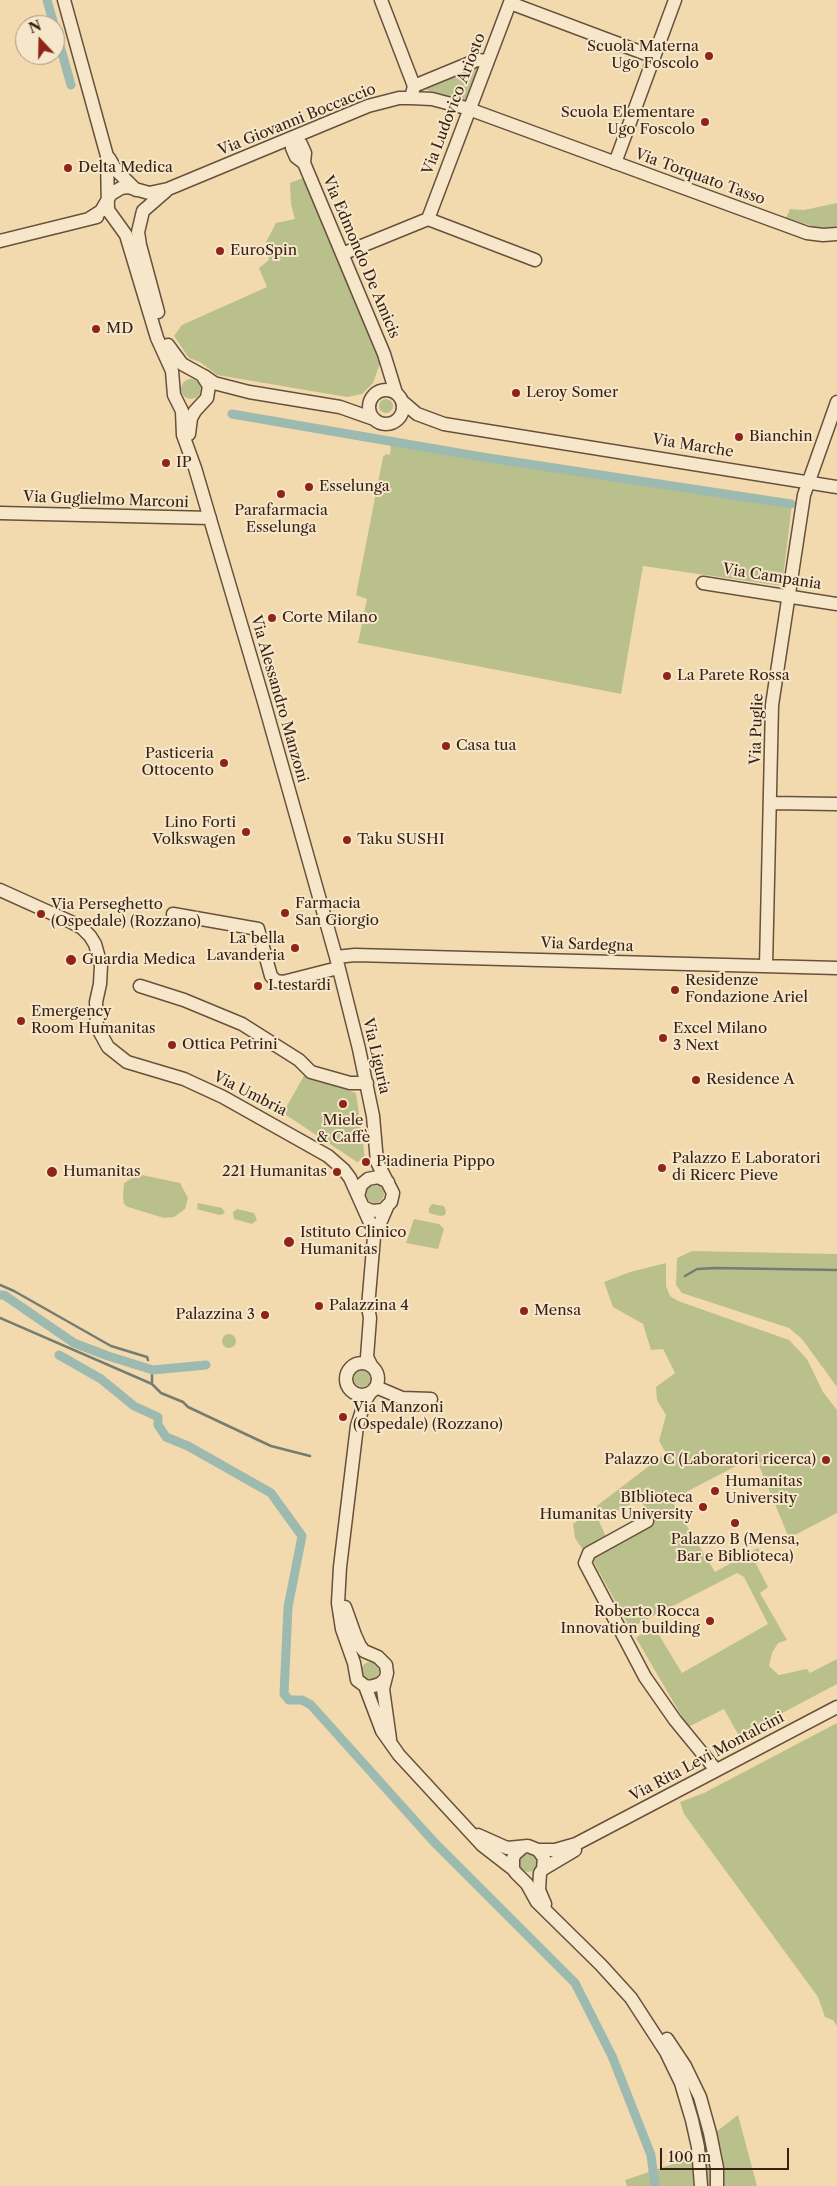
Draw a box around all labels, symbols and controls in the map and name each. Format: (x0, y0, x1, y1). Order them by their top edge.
north arrow (15, 15, 65, 65)
text: N (26, 16, 44, 38)
street label: Via Ludovico Ariosto (419, 31, 489, 177)
place label: Scuola Materna Ugo Foscolo (587, 38, 699, 73)
marker: Scuola Materna Ugo Foscolo (703, 50, 715, 62)
street label: Via Giovanni Boccaccio (216, 80, 378, 160)
place label: Scuola Elementare Ugo Foscolo (561, 104, 695, 139)
marker: Scuola Elementare Ugo Foscolo (699, 116, 711, 128)
street label: Via Torquato Tasso (633, 145, 767, 209)
place label: Delta Medica (78, 159, 173, 177)
marker: Delta Medica (62, 162, 74, 174)
street label: Via Edmondo De Amicis (319, 173, 403, 341)
place label: EuroSpin (230, 242, 297, 260)
marker: EuroSpin (214, 245, 226, 257)
place label: MD (106, 320, 133, 338)
marker: MD (90, 323, 102, 335)
place label: Leroy Somer (526, 384, 618, 402)
marker: Leroy Somer (510, 387, 522, 399)
place label: Bianchin (749, 428, 813, 446)
street label: Via Marche (651, 431, 735, 461)
marker: Bianchin (733, 431, 745, 443)
place label: IP (176, 454, 192, 472)
marker: IP (160, 457, 172, 469)
place label: Esselunga (319, 478, 390, 496)
marker: Esselunga (303, 481, 315, 493)
street label: Via Guglielmo Marconi (23, 488, 189, 512)
marker: Parafarmacia Esselunga (275, 488, 287, 500)
place label: Parafarmacia Esselunga (234, 502, 328, 537)
street label: Via Campania (721, 560, 823, 594)
place label: Corte Milano (282, 609, 377, 627)
marker: Corte Milano (266, 612, 278, 624)
street label: Via Alessandro Manzoni (246, 613, 312, 785)
place label: La Parete Rossa (677, 667, 790, 685)
marker: La Parete Rossa (661, 670, 673, 682)
street label: Via Puglie (747, 693, 767, 765)
place label: Casa tua (456, 737, 516, 755)
marker: Casa tua (440, 740, 452, 752)
place label: Pasticeria Ottocento (142, 745, 214, 780)
marker: Pasticeria Ottocento (218, 757, 230, 769)
place label: Lino Forti Volkswagen (152, 814, 236, 849)
marker: Lino Forti Volkswagen (240, 826, 252, 838)
place label: Taku SUSHI (357, 831, 445, 849)
marker: Taku SUSHI (341, 834, 353, 846)
place label: Farmacia San Giorgio (295, 895, 379, 930)
place label: Via Perseghetto (Ospedale) (Rozzano) (51, 896, 201, 931)
marker: Farmacia San Giorgio (279, 907, 291, 919)
marker: Via Perseghetto (Ospedale) (Rozzano) (35, 908, 47, 920)
place label: La bella Lavanderia (206, 930, 285, 965)
street label: Via Sardegna (540, 934, 634, 956)
marker: La bella Lavanderia (289, 942, 301, 954)
place label: Guardia Medica (82, 951, 196, 969)
marker: Guardia Medica (64, 953, 78, 967)
place label: Residenze Fondazione Ariel (685, 972, 808, 1007)
place label: I testardi (268, 977, 331, 995)
marker: I testardi (252, 980, 264, 992)
marker: Residenze Fondazione Ariel (669, 984, 681, 996)
place label: Emergency Room Humanitas (31, 1003, 156, 1038)
marker: Emergency Room Humanitas (15, 1015, 27, 1027)
street label: Via Liguria (358, 1016, 394, 1096)
place label: Excel Milano 3 Next (673, 1020, 767, 1055)
marker: Excel Milano 3 Next (657, 1032, 669, 1044)
place label: Ottica Petrini (182, 1036, 277, 1054)
marker: Ottica Petrini (166, 1039, 178, 1051)
street label: Via Umbria (210, 1068, 290, 1120)
place label: Residence A (706, 1071, 795, 1089)
marker: Residence A (690, 1074, 702, 1086)
marker: Miele & Caffè (337, 1098, 349, 1110)
place label: Miele & Caffè (316, 1112, 370, 1147)
place label: Palazzo E Laboratori di Ricerc Pieve (672, 1150, 820, 1185)
place label: Piadineria Pippo (376, 1153, 495, 1171)
marker: Piadineria Pippo (360, 1156, 372, 1168)
marker: Palazzo E Laboratori di Ricerc Pieve (656, 1162, 668, 1174)
place label: Humanitas (63, 1163, 140, 1181)
place label: 221 Humanitas (222, 1163, 327, 1181)
marker: Humanitas (45, 1165, 59, 1179)
marker: 221 Humanitas (331, 1166, 343, 1178)
place label: Istituto Clinico Humanitas (300, 1224, 407, 1259)
marker: Istituto Clinico Humanitas (282, 1235, 296, 1249)
place label: Palazzina 4 (329, 1297, 409, 1315)
marker: Palazzina 4 (313, 1300, 325, 1312)
place label: Mensa (534, 1302, 581, 1320)
marker: Mensa (518, 1305, 530, 1317)
place label: Palazzina 3 (175, 1306, 255, 1324)
marker: Palazzina 3 (259, 1309, 271, 1321)
place label: Via Manzoni (Ospedale) (Rozzano) (353, 1399, 503, 1434)
marker: Via Manzoni (Ospedale) (Rozzano) (337, 1411, 349, 1423)
place label: Palazzo C (Laboratori ricerca) (604, 1451, 816, 1469)
marker: Palazzo C (Laboratori ricerca) (820, 1454, 832, 1466)
place label: Humanitas University (725, 1473, 802, 1508)
marker: Humanitas University (709, 1485, 721, 1497)
place label: BIblioteca Humanitas University (539, 1489, 693, 1524)
marker: BIblioteca Humanitas University (697, 1501, 709, 1513)
marker: Palazzo B (Mensa, Bar e Biblioteca) (729, 1517, 741, 1529)
place label: Palazzo B (Mensa, Bar e Biblioteca) (671, 1531, 799, 1566)
place label: Roberto Rocca Innovation building (560, 1603, 700, 1638)
marker: Roberto Rocca Innovation building (704, 1615, 716, 1627)
street label: Via Rita Levi Montalcini (627, 1709, 787, 1805)
scale bar (662, 2138, 791, 2170)
text: 100 m (668, 2147, 711, 2166)

